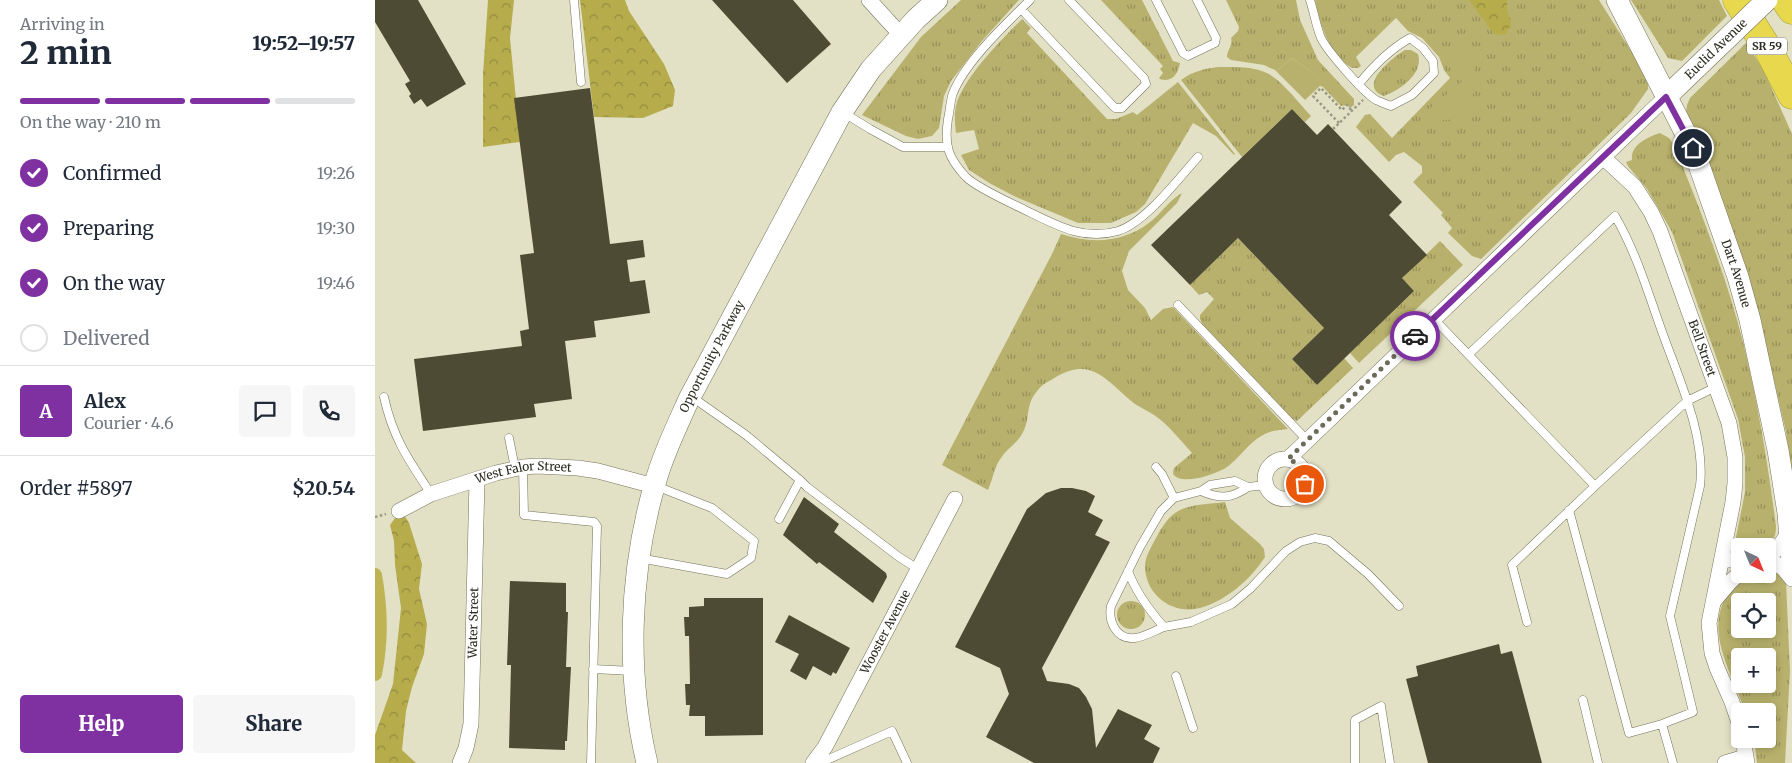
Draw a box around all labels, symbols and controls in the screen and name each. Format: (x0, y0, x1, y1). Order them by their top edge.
text: Arriving in (20, 14, 105, 34)
street label: Euclid Avenue (1681, 15, 1750, 82)
text: 19:52–19:57 (252, 31, 355, 55)
text: 2 min (20, 33, 112, 73)
road number: SR 59 (1747, 37, 1787, 54)
text: On the way · 210 m (20, 112, 161, 132)
pin (1672, 127, 1714, 169)
icon: home (1679, 134, 1707, 162)
icon: check (20, 159, 48, 187)
text: Confirmed (63, 161, 161, 185)
text: 19:26 (317, 163, 355, 183)
icon: check (20, 214, 48, 242)
text: Preparing (63, 216, 154, 240)
text: 19:30 (317, 218, 355, 238)
street label: Dart Avenue (1718, 237, 1754, 309)
icon: check (20, 269, 48, 297)
text: On the way (63, 271, 165, 295)
text: 19:46 (317, 273, 355, 293)
street label: Opportunity Parkway (676, 298, 747, 415)
courier (1390, 311, 1440, 361)
street label: Bell Street (1685, 317, 1720, 379)
icon: car (1401, 322, 1429, 350)
text: Delivered (63, 326, 150, 350)
button: chat (239, 385, 291, 437)
button: phone (303, 385, 355, 437)
text: Alex (84, 389, 126, 413)
text: A (39, 399, 53, 423)
text: Courier · 4.6 (84, 413, 174, 433)
street label: West Falor Street (472, 458, 572, 487)
pin (1284, 463, 1326, 505)
icon: bag (1291, 470, 1319, 498)
text: Order #5897 (20, 476, 133, 500)
text: $20.54 (292, 476, 355, 500)
north arrow (1731, 538, 1776, 582)
map controls (1731, 538, 1776, 748)
street label: Water Street (465, 587, 481, 659)
street label: Wooster Avenue (856, 587, 913, 677)
button: locate (1731, 593, 1776, 638)
button: + (1731, 648, 1776, 693)
button: Help (20, 695, 183, 753)
button: Share (193, 695, 355, 753)
button: − (1731, 703, 1776, 748)

